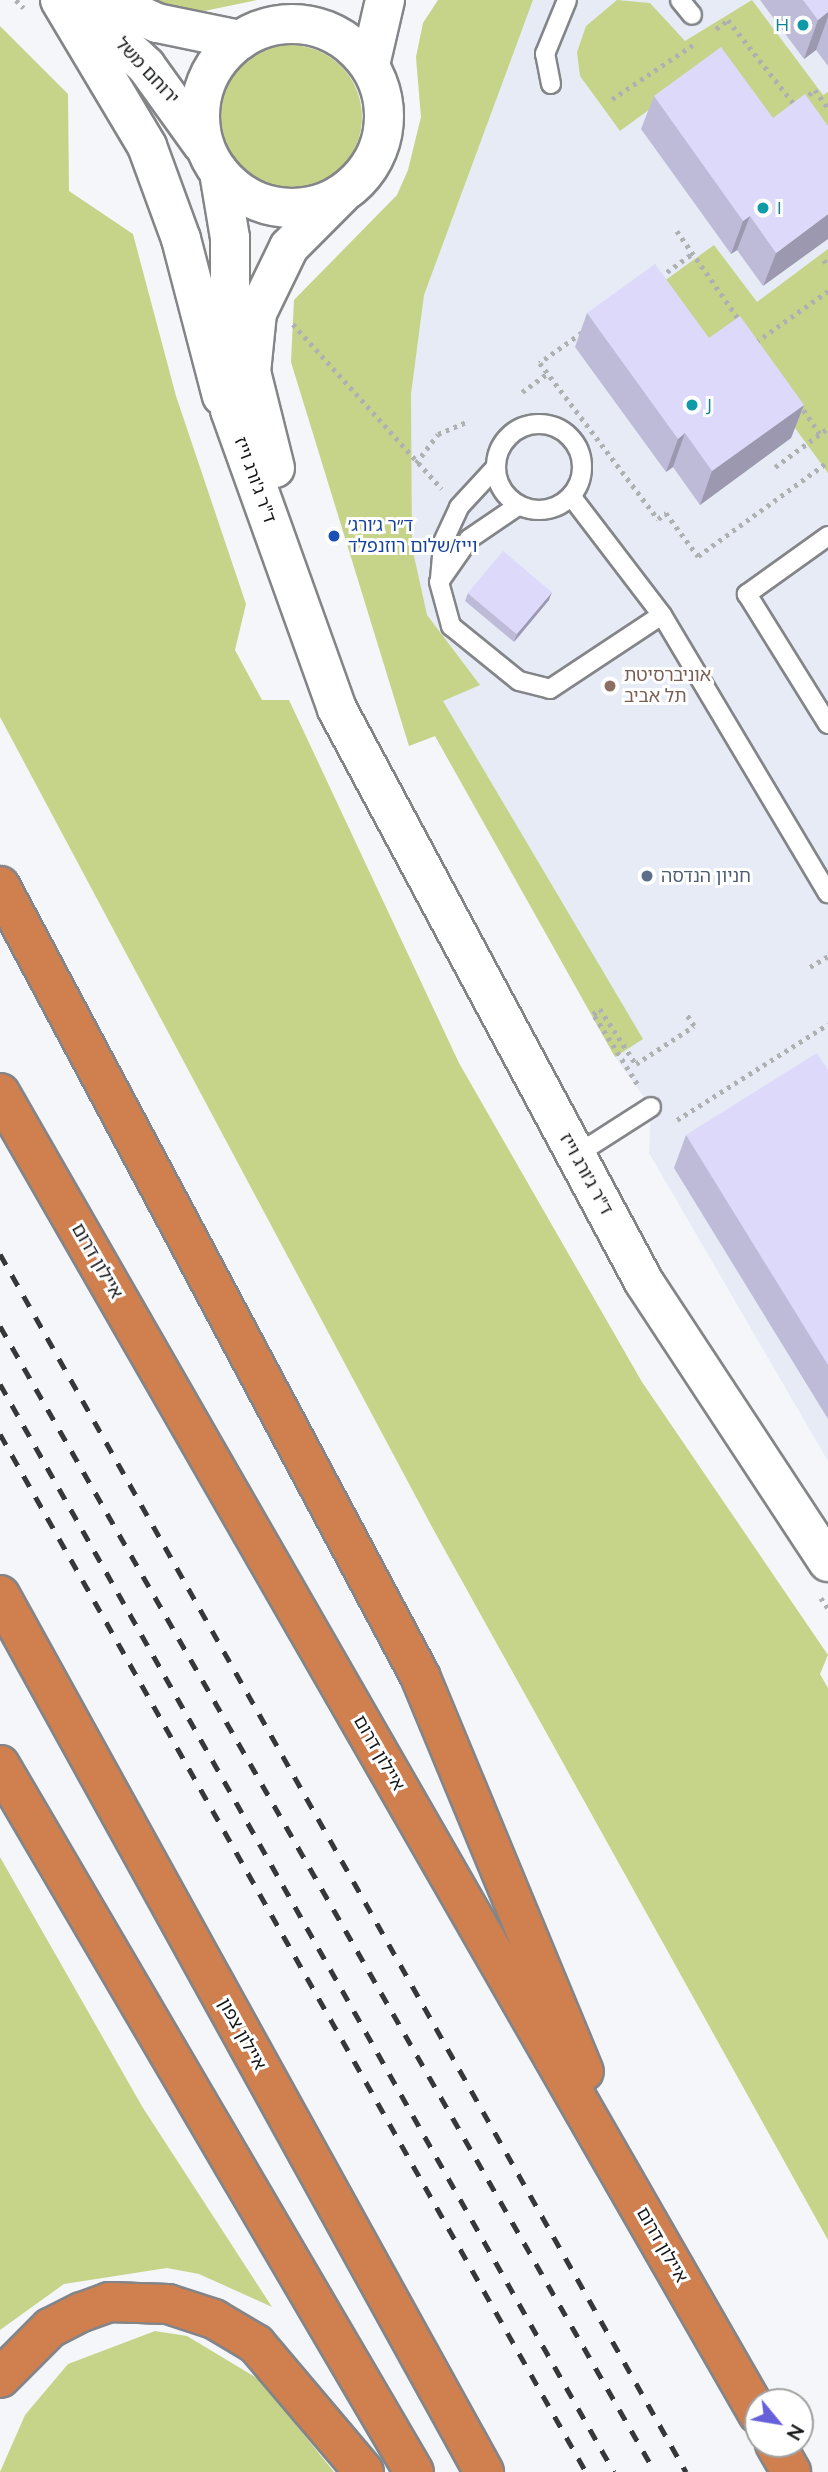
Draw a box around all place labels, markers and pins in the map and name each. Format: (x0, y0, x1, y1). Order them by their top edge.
place label: H (775, 14, 789, 36)
marker: H (795, 17, 811, 33)
place label: I (777, 197, 782, 219)
marker: I (755, 200, 771, 216)
place label: J (706, 394, 712, 416)
marker: J (684, 397, 700, 413)
place label: ד״ר ג׳ורג׳ וייז/שלום רוזנפלד (348, 515, 477, 558)
marker: ד״ר ג׳ורג׳ וייז/שלום רוזנפלד (326, 528, 342, 544)
place label: אוניברסיטת תל אביב (624, 665, 711, 708)
marker: אוניברסיטת תל אביב (602, 678, 618, 694)
place label: חניון הנדסה (661, 865, 751, 887)
marker: חניון הנדסה (639, 868, 655, 884)

